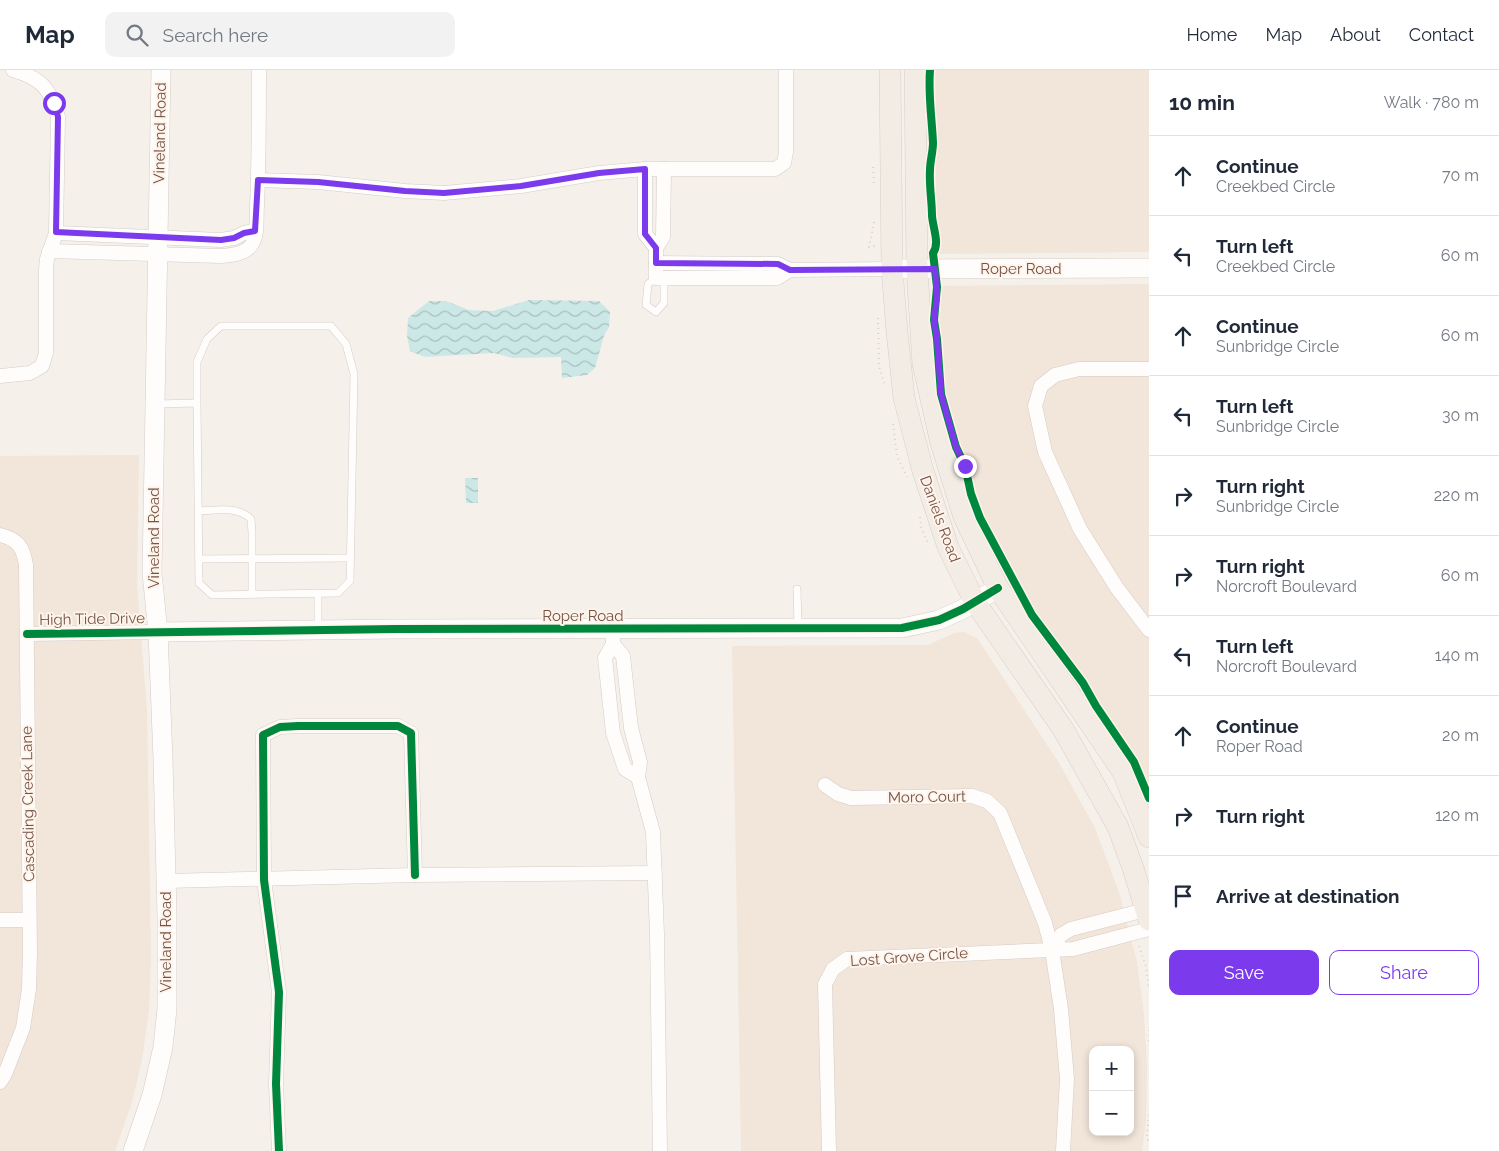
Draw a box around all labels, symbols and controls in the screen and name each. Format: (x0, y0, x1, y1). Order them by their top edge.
search box (105, 12, 455, 57)
text: Map (25, 20, 75, 49)
icon: search (123, 21, 151, 49)
text: Search here (163, 24, 268, 46)
text: Home (1186, 24, 1237, 45)
text: Map (1265, 24, 1302, 45)
text: About (1330, 24, 1381, 45)
text: Contact (1409, 24, 1474, 45)
street label: Vineland Road (150, 82, 170, 184)
text: 10 min (1169, 90, 1235, 115)
route start (43, 92, 66, 115)
text: Walk · 780 m (1384, 93, 1479, 112)
text: Continue (1216, 155, 1299, 177)
icon: ahead (1169, 162, 1197, 190)
text: 70 m (1442, 166, 1479, 185)
text: Creekbed Circle (1216, 177, 1335, 196)
text: Turn left (1216, 235, 1293, 257)
icon: left (1169, 242, 1197, 270)
text: 60 m (1441, 246, 1479, 265)
text: Creekbed Circle (1216, 257, 1335, 276)
street label: Roper Road (980, 260, 1062, 278)
text: Continue (1216, 315, 1299, 337)
icon: ahead (1169, 322, 1197, 350)
text: 60 m (1441, 326, 1479, 345)
text: Sunbridge Circle (1216, 337, 1339, 356)
text: Turn left (1216, 395, 1293, 417)
icon: left (1169, 402, 1197, 430)
text: 30 m (1442, 406, 1479, 425)
text: Sunbridge Circle (1216, 417, 1339, 436)
route end (954, 455, 977, 478)
street label: Daniels Road (916, 473, 964, 565)
text: Turn right (1216, 475, 1305, 497)
icon: right (1169, 482, 1197, 510)
text: 220 m (1434, 486, 1479, 505)
street label: Vineland Road (145, 487, 163, 589)
text: Sunbridge Circle (1216, 497, 1339, 516)
text: Turn right (1216, 555, 1305, 577)
icon: right (1169, 562, 1197, 590)
text: 60 m (1441, 566, 1479, 585)
text: Norcroft Boulevard (1216, 577, 1357, 596)
street label: Roper Road (542, 607, 624, 625)
street label: High Tide Drive (39, 609, 145, 629)
text: Turn left (1216, 635, 1293, 657)
icon: left (1169, 642, 1197, 670)
text: 140 m (1435, 646, 1479, 665)
text: Norcroft Boulevard (1216, 657, 1357, 676)
text: Continue (1216, 715, 1299, 737)
icon: ahead (1169, 722, 1197, 750)
street label: Cascading Creek Lane (18, 726, 38, 882)
text: 20 m (1442, 726, 1479, 745)
text: Roper Road (1216, 737, 1303, 756)
street label: Moro Court (888, 787, 966, 807)
icon: right (1169, 802, 1197, 830)
text: Turn right (1216, 805, 1305, 827)
text: 120 m (1435, 806, 1479, 825)
icon: arrive (1169, 882, 1197, 910)
text: Arrive at destination (1216, 885, 1400, 907)
street label: Vineland Road (157, 891, 175, 993)
street label: Lost Grove Circle (849, 944, 969, 970)
button: Save (1169, 950, 1319, 995)
button: Share (1329, 950, 1479, 995)
map controls (1089, 1046, 1134, 1136)
button: + (1089, 1046, 1134, 1091)
button: − (1089, 1091, 1134, 1136)

